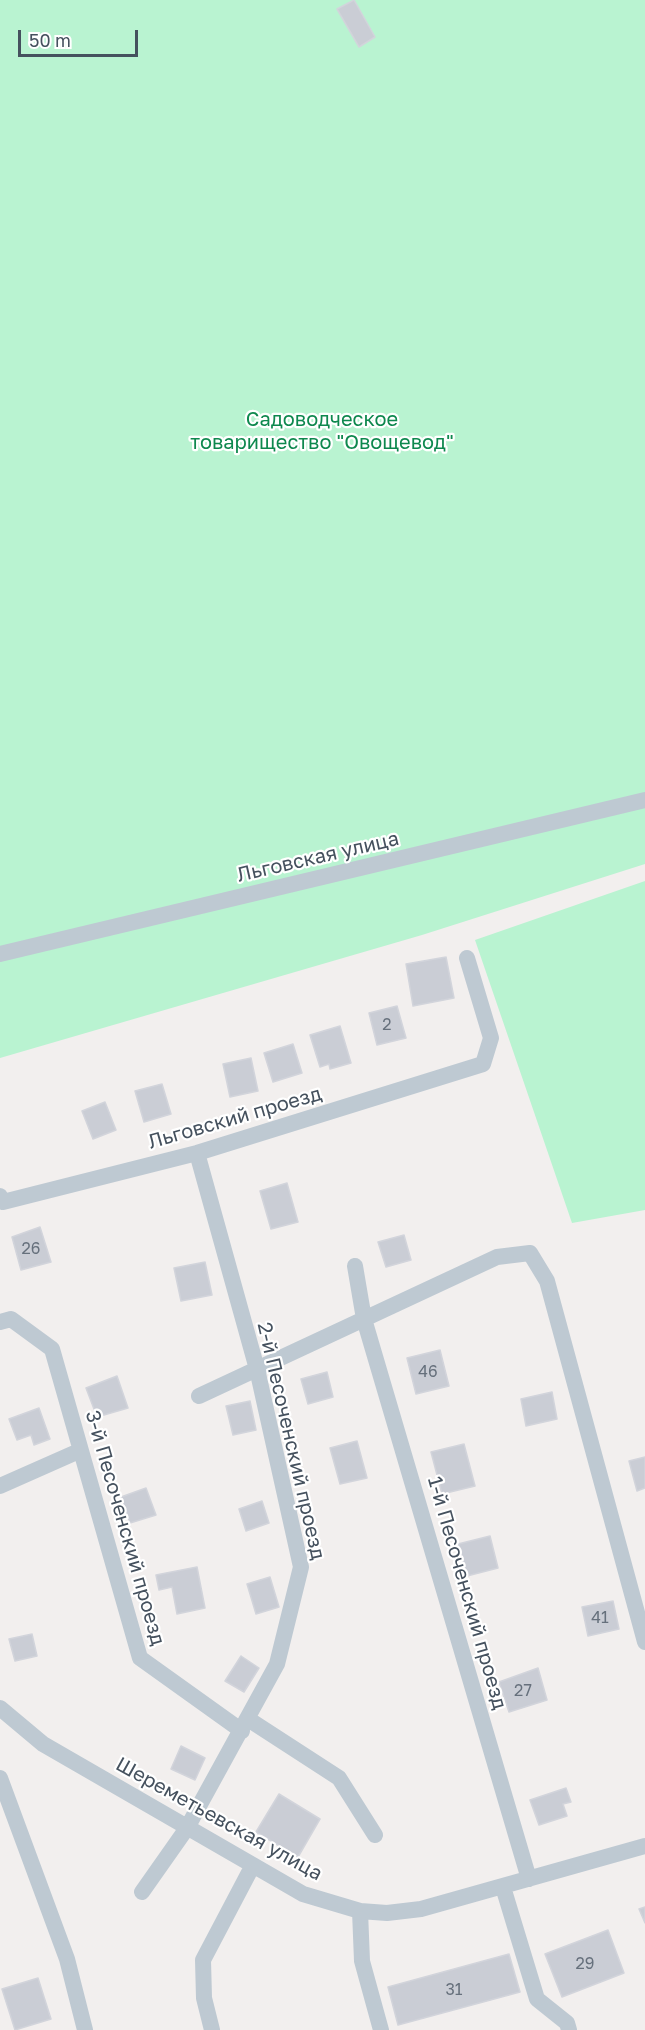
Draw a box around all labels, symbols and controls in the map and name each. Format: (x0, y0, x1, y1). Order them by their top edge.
scale bar (21, 18, 141, 56)
text: 50 m (29, 29, 71, 51)
park label: Садоводческое товарищество "Овощевод" (190, 408, 454, 455)
street label: Льговская улица (235, 827, 401, 887)
house number: 2 (382, 1015, 392, 1035)
street label: Льговский проезд (145, 1082, 325, 1154)
house number: 26 (22, 1239, 40, 1259)
street label: 2-й Песоченский проезд (252, 1320, 330, 1562)
house number: 46 (418, 1362, 438, 1382)
street label: 3-й Песоченский проезд (80, 1408, 170, 1648)
street label: 1-й Песоченский проезд (422, 1474, 512, 1712)
house number: 41 (591, 1608, 609, 1628)
house number: 27 (514, 1681, 532, 1701)
street label: Шереметьевская улица (111, 1752, 327, 1886)
house number: 29 (576, 1954, 594, 1974)
house number: 31 (445, 1980, 463, 2000)

